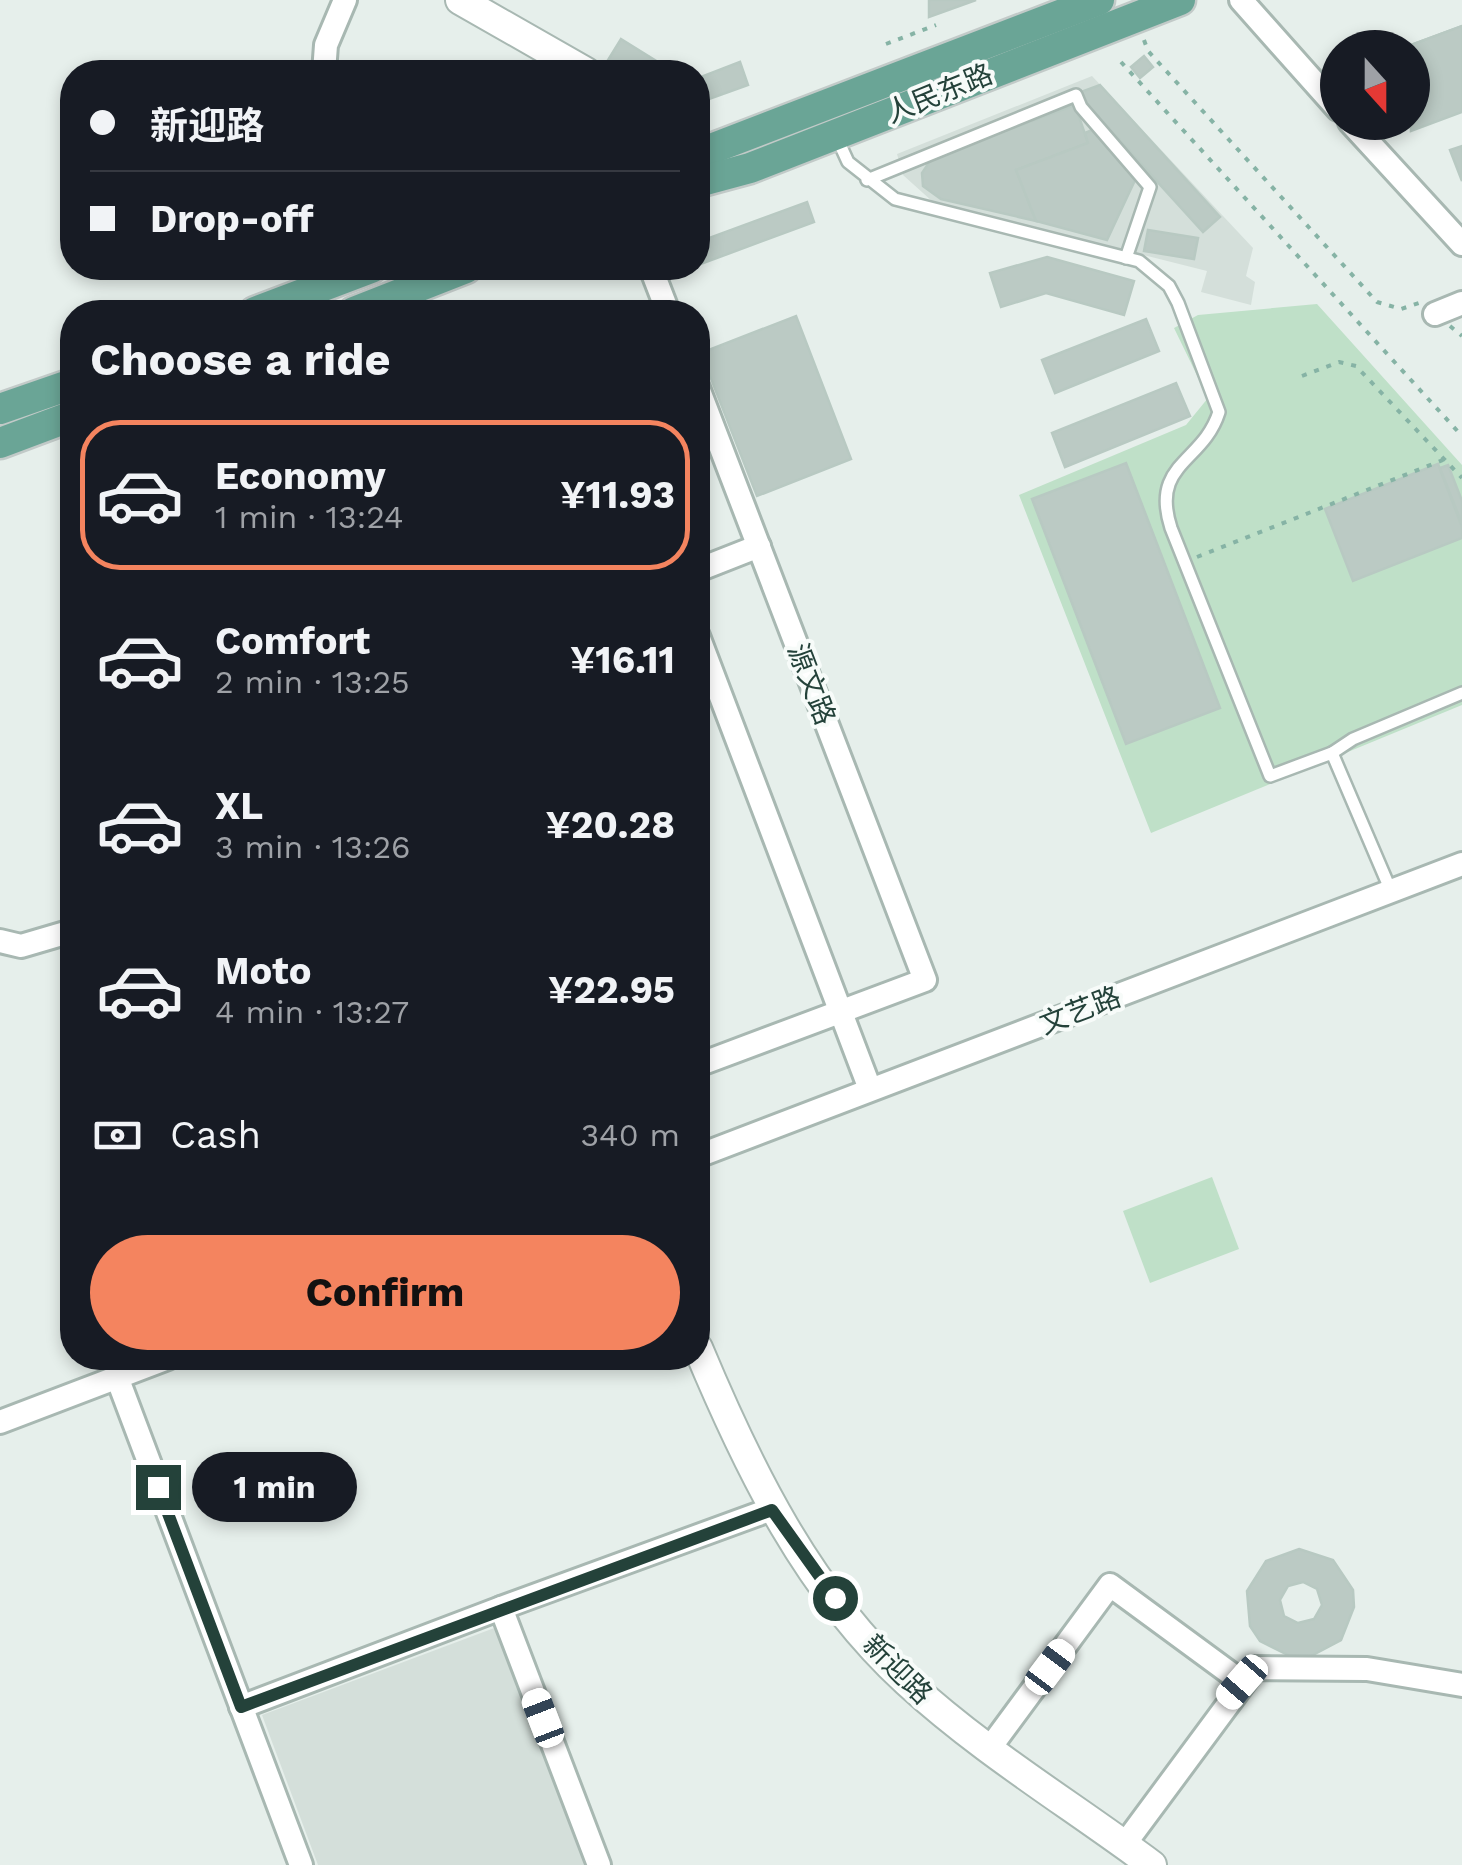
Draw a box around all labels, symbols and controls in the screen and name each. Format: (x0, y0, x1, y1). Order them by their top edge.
north arrow (1320, 30, 1430, 140)
map controls (1320, 30, 1430, 140)
street label: 人民东路 (881, 57, 997, 130)
text: 新迎路 (150, 104, 264, 148)
text: Drop-off (150, 197, 314, 241)
text: Choose a ride (90, 333, 390, 386)
icon: car (95, 450, 185, 540)
text: Economy (215, 454, 386, 498)
text: ¥11.93 (560, 473, 675, 517)
text: 1 min · 13:24 (215, 498, 403, 536)
icon: car (95, 615, 185, 705)
text: Comfort (215, 619, 370, 663)
text: ¥16.11 (570, 638, 675, 682)
street label: 源文路 (781, 639, 842, 729)
text: 2 min · 13:25 (215, 663, 410, 701)
icon: car (95, 780, 185, 870)
text: XL (215, 784, 263, 828)
text: ¥20.28 (545, 803, 675, 847)
text: 3 min · 13:26 (215, 828, 411, 866)
icon: car (95, 945, 185, 1035)
text: Moto (215, 949, 311, 993)
text: ¥22.95 (548, 968, 675, 1012)
street label: 文艺路 (1035, 980, 1125, 1041)
text: 4 min · 13:27 (215, 993, 409, 1031)
icon: cash (90, 1108, 145, 1163)
text: Cash (170, 1113, 261, 1157)
text: 340 m (580, 1116, 680, 1154)
button: Confirm (90, 1235, 680, 1350)
callout: 1 min (193, 1452, 358, 1522)
route end (136, 1465, 181, 1510)
text: 1 min (233, 1468, 316, 1506)
route start (813, 1576, 858, 1621)
street label: 新迎路 (856, 1628, 939, 1711)
car (1020, 1634, 1080, 1700)
car (1211, 1650, 1273, 1714)
car (518, 1685, 568, 1751)

